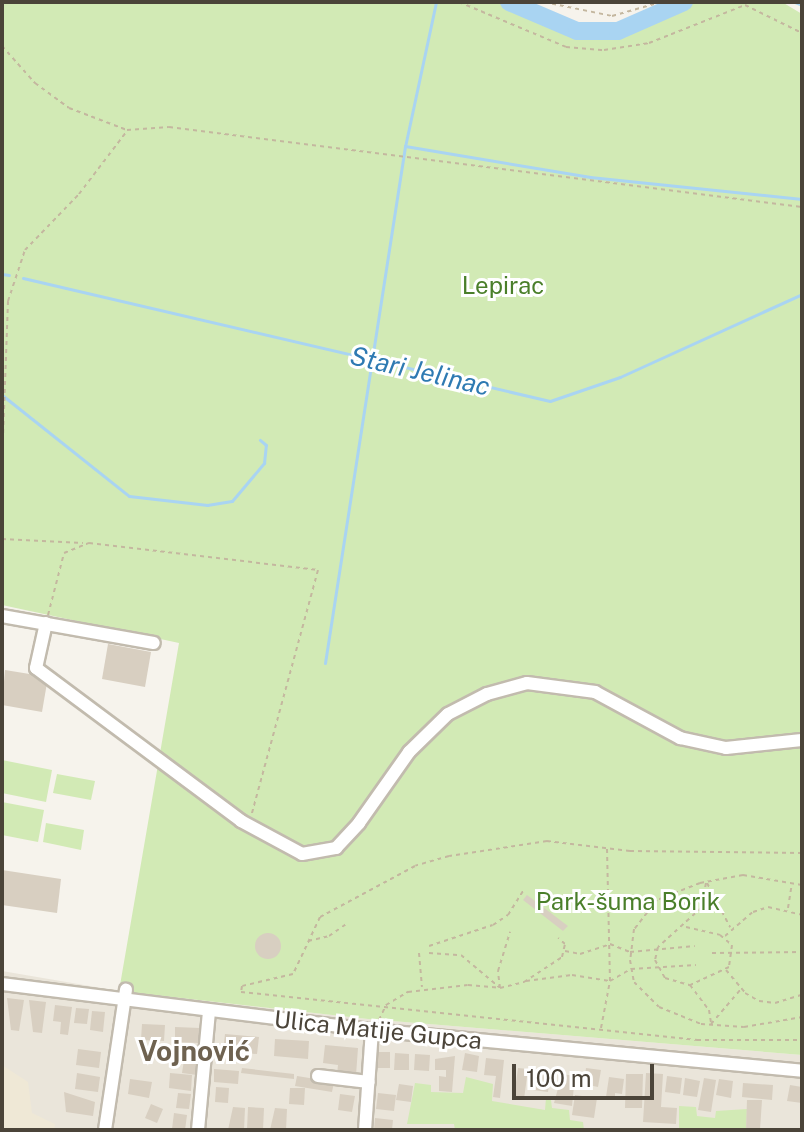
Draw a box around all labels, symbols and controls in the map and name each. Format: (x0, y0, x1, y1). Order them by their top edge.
park label: Lepirac (462, 272, 544, 300)
water label: Stari Jelinac (347, 340, 493, 402)
park label: Park-šuma Borik (536, 888, 720, 916)
street label: Ulica Matije Gupca (273, 1005, 483, 1055)
district label: Vojnović (138, 1034, 250, 1068)
scale bar (516, 1048, 658, 1098)
text: 100 m (526, 1064, 592, 1092)

